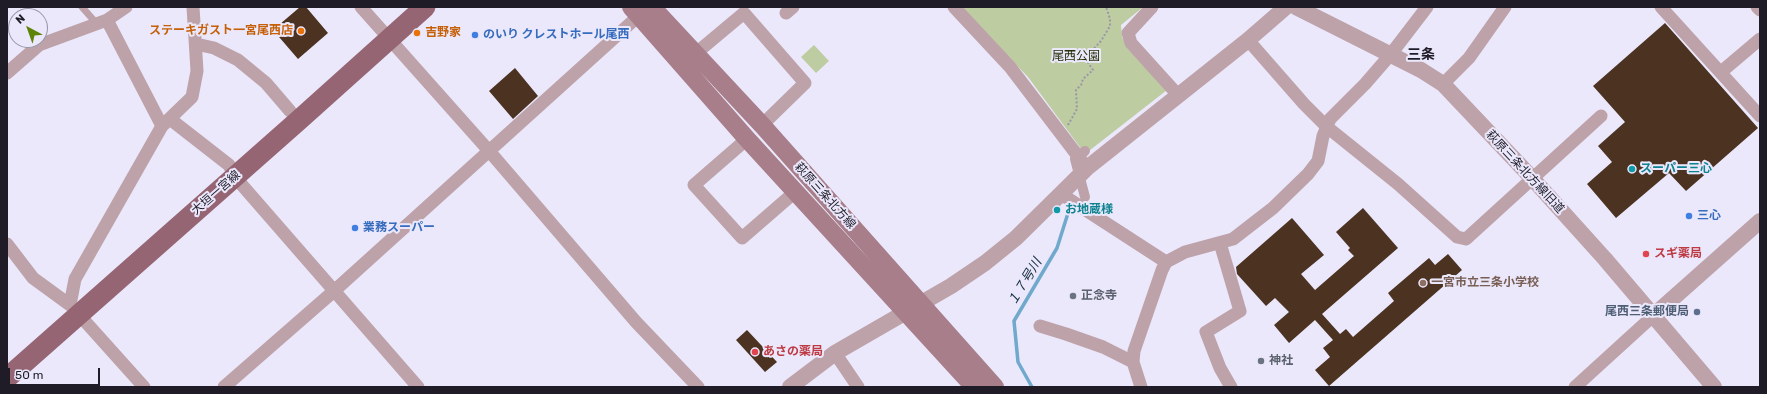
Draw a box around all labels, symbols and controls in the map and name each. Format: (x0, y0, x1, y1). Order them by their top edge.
north arrow (8, 8, 48, 48)
text: N (13, 12, 28, 27)
place label: ステーキガスト一宮尾西店 (149, 24, 293, 38)
marker: ステーキガスト一宮尾西店 (296, 26, 306, 36)
place label: 吉野家 (425, 26, 461, 40)
marker: 吉野家 (412, 28, 422, 38)
place label: のいり クレストホール尾西 (483, 28, 630, 42)
marker: のいり クレストホール尾西 (470, 30, 480, 40)
district label: 三条 (1407, 47, 1435, 63)
park label: 尾西公園 (1052, 50, 1100, 64)
street label: 萩原三条北方線旧道 (1483, 128, 1567, 216)
street label: 萩原三条北方線 (792, 160, 858, 232)
place label: スーパー三心 (1640, 162, 1712, 176)
marker: スーパー三心 (1627, 164, 1637, 174)
street label: 大垣一宮線 (189, 168, 243, 218)
place label: お地蔵様 (1065, 203, 1113, 217)
marker: お地蔵様 (1052, 205, 1062, 215)
place label: 三心 (1697, 209, 1721, 223)
marker: 三心 (1684, 211, 1694, 221)
place label: 業務スーパー (363, 221, 435, 235)
marker: 業務スーパー (350, 223, 360, 233)
place label: スギ薬局 (1654, 247, 1702, 261)
marker: スギ薬局 (1641, 249, 1651, 259)
water label: １７号川 (1005, 256, 1045, 308)
place label: 一宮市立三条小学校 (1431, 276, 1539, 290)
marker: 一宮市立三条小学校 (1418, 278, 1428, 288)
place label: 正念寺 (1081, 289, 1117, 303)
marker: 正念寺 (1068, 291, 1078, 301)
place label: 尾西三条郵便局 (1605, 305, 1689, 319)
marker: 尾西三条郵便局 (1692, 307, 1702, 317)
place label: あさの薬局 (763, 345, 823, 359)
marker: あさの薬局 (750, 347, 760, 357)
place label: 神社 (1269, 354, 1293, 368)
marker: 神社 (1256, 356, 1266, 366)
scale bar (10, 360, 102, 386)
text: 50 m (15, 368, 43, 382)

